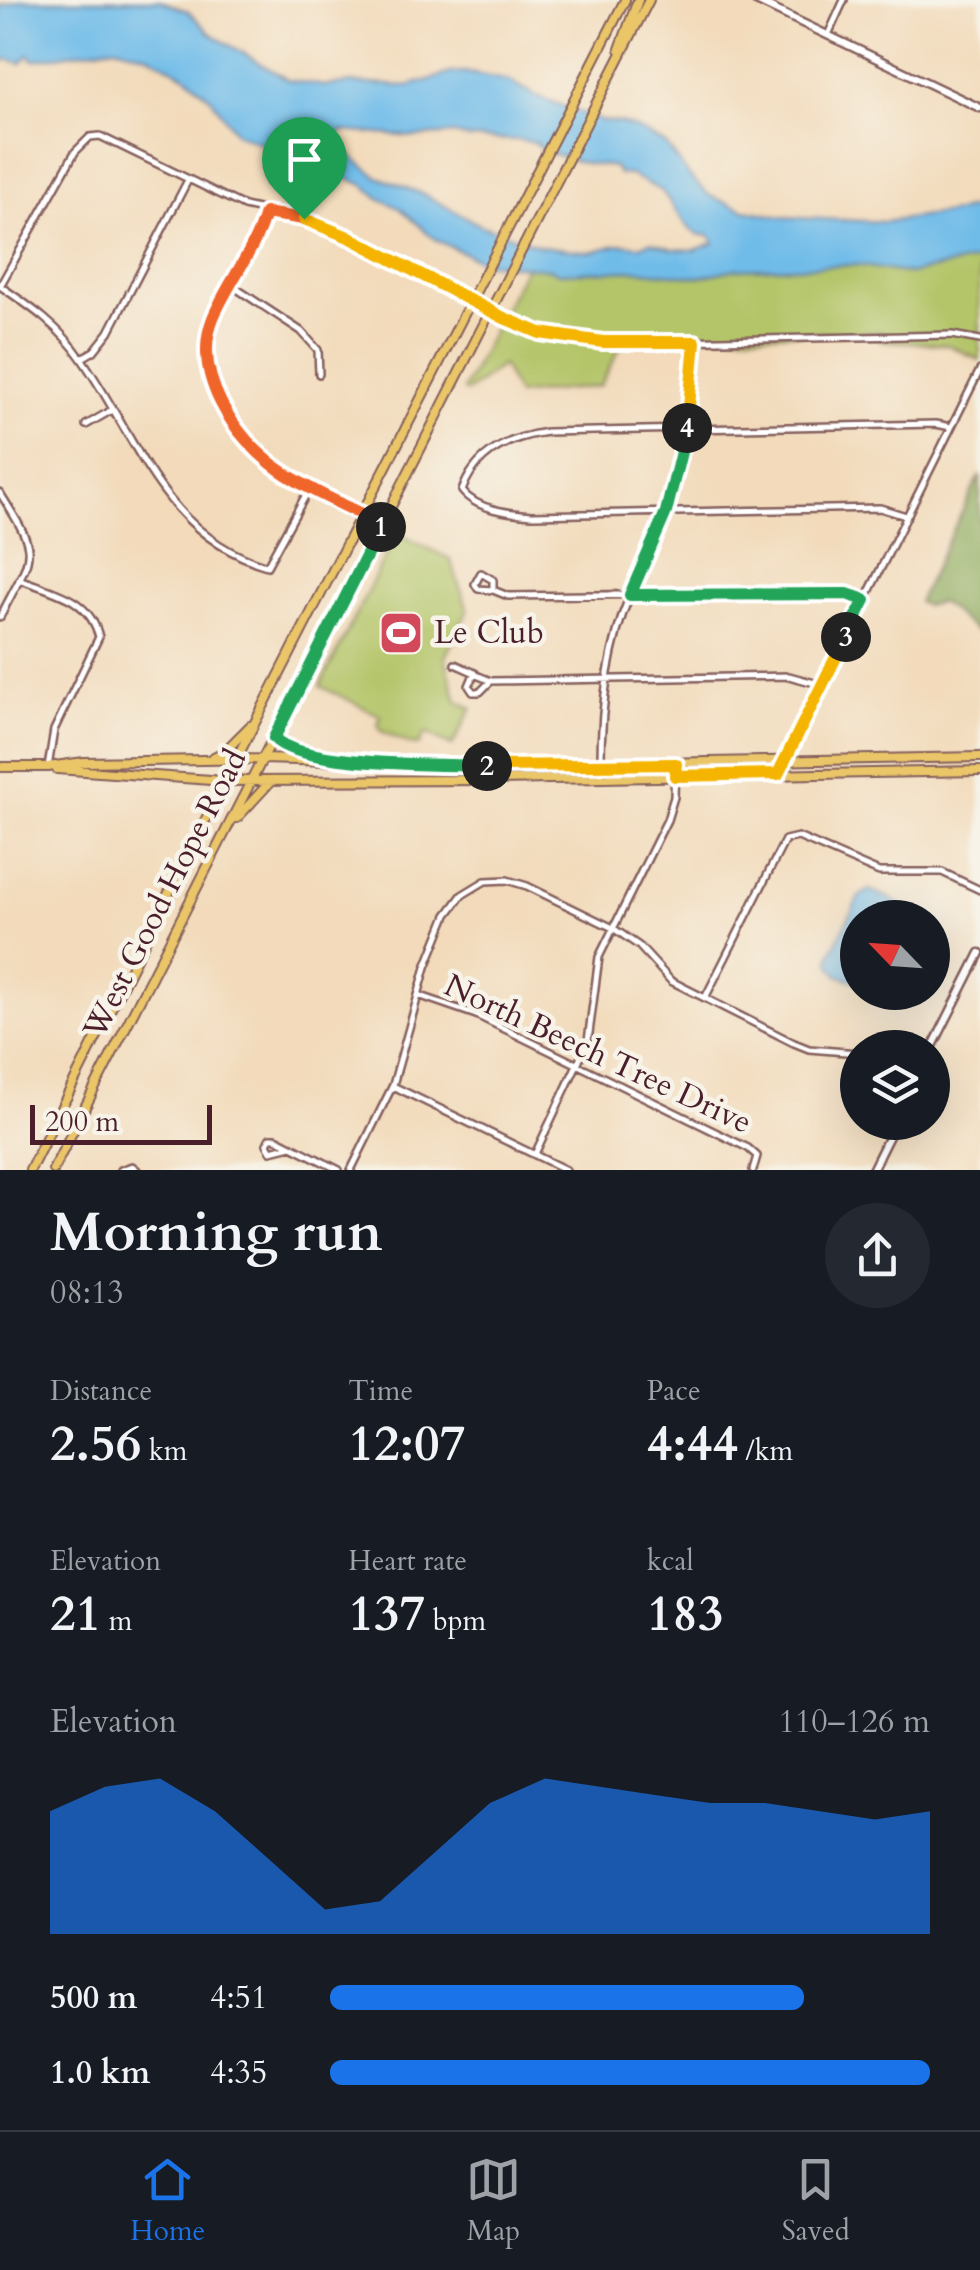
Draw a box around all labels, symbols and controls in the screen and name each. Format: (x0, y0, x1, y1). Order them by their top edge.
pin (262, 117, 347, 220)
icon: arrive (277, 132, 332, 187)
pin: 4 (662, 403, 712, 453)
text: 4 (680, 409, 694, 447)
pin: 1 (356, 502, 406, 552)
text: 1 (374, 508, 388, 546)
sports icon: Le Club (378, 610, 424, 656)
place label: Le Club (434, 611, 544, 655)
pin: 3 (821, 612, 871, 662)
text: 3 (839, 618, 853, 656)
pin: 2 (462, 741, 512, 791)
street label: West Good Hope Road (72, 742, 257, 1047)
text: 2 (480, 747, 494, 785)
north arrow (840, 900, 950, 1010)
map controls (840, 900, 950, 1140)
street label: North Beech Tree Drive (437, 963, 759, 1145)
button: layers (840, 1030, 950, 1140)
scale bar (30, 1100, 212, 1144)
text: 200 m (45, 1103, 119, 1141)
text: Morning run (50, 1196, 383, 1270)
button: share (825, 1203, 930, 1308)
text: 08:13 (50, 1271, 124, 1315)
text: Distance (50, 1372, 152, 1410)
text: Time (348, 1372, 413, 1410)
text: Pace (647, 1372, 701, 1410)
text: 2.56 (50, 1410, 141, 1478)
text: 12:07 (348, 1410, 465, 1478)
text: 4:44 (647, 1410, 738, 1478)
text: km (141, 1432, 188, 1470)
text: /km (738, 1432, 793, 1470)
text: Elevation (50, 1542, 161, 1580)
text: Heart rate (348, 1542, 467, 1580)
text: kcal (647, 1542, 694, 1580)
text: 21 (50, 1580, 101, 1648)
text: 137 (348, 1580, 425, 1648)
text: 183 (647, 1580, 724, 1648)
text: m (101, 1602, 132, 1640)
text: bpm (425, 1602, 486, 1640)
text: Elevation (50, 1700, 177, 1744)
text: 110–126 m (778, 1700, 930, 1744)
text: 500 m (50, 1976, 137, 2020)
text: 4:51 (210, 1976, 267, 2020)
text: 1.0 km (50, 2051, 150, 2095)
text: 4:35 (210, 2051, 267, 2095)
tab: Home (130, 2152, 205, 2250)
tab: Map (466, 2152, 521, 2250)
tab: Saved (782, 2152, 850, 2250)

